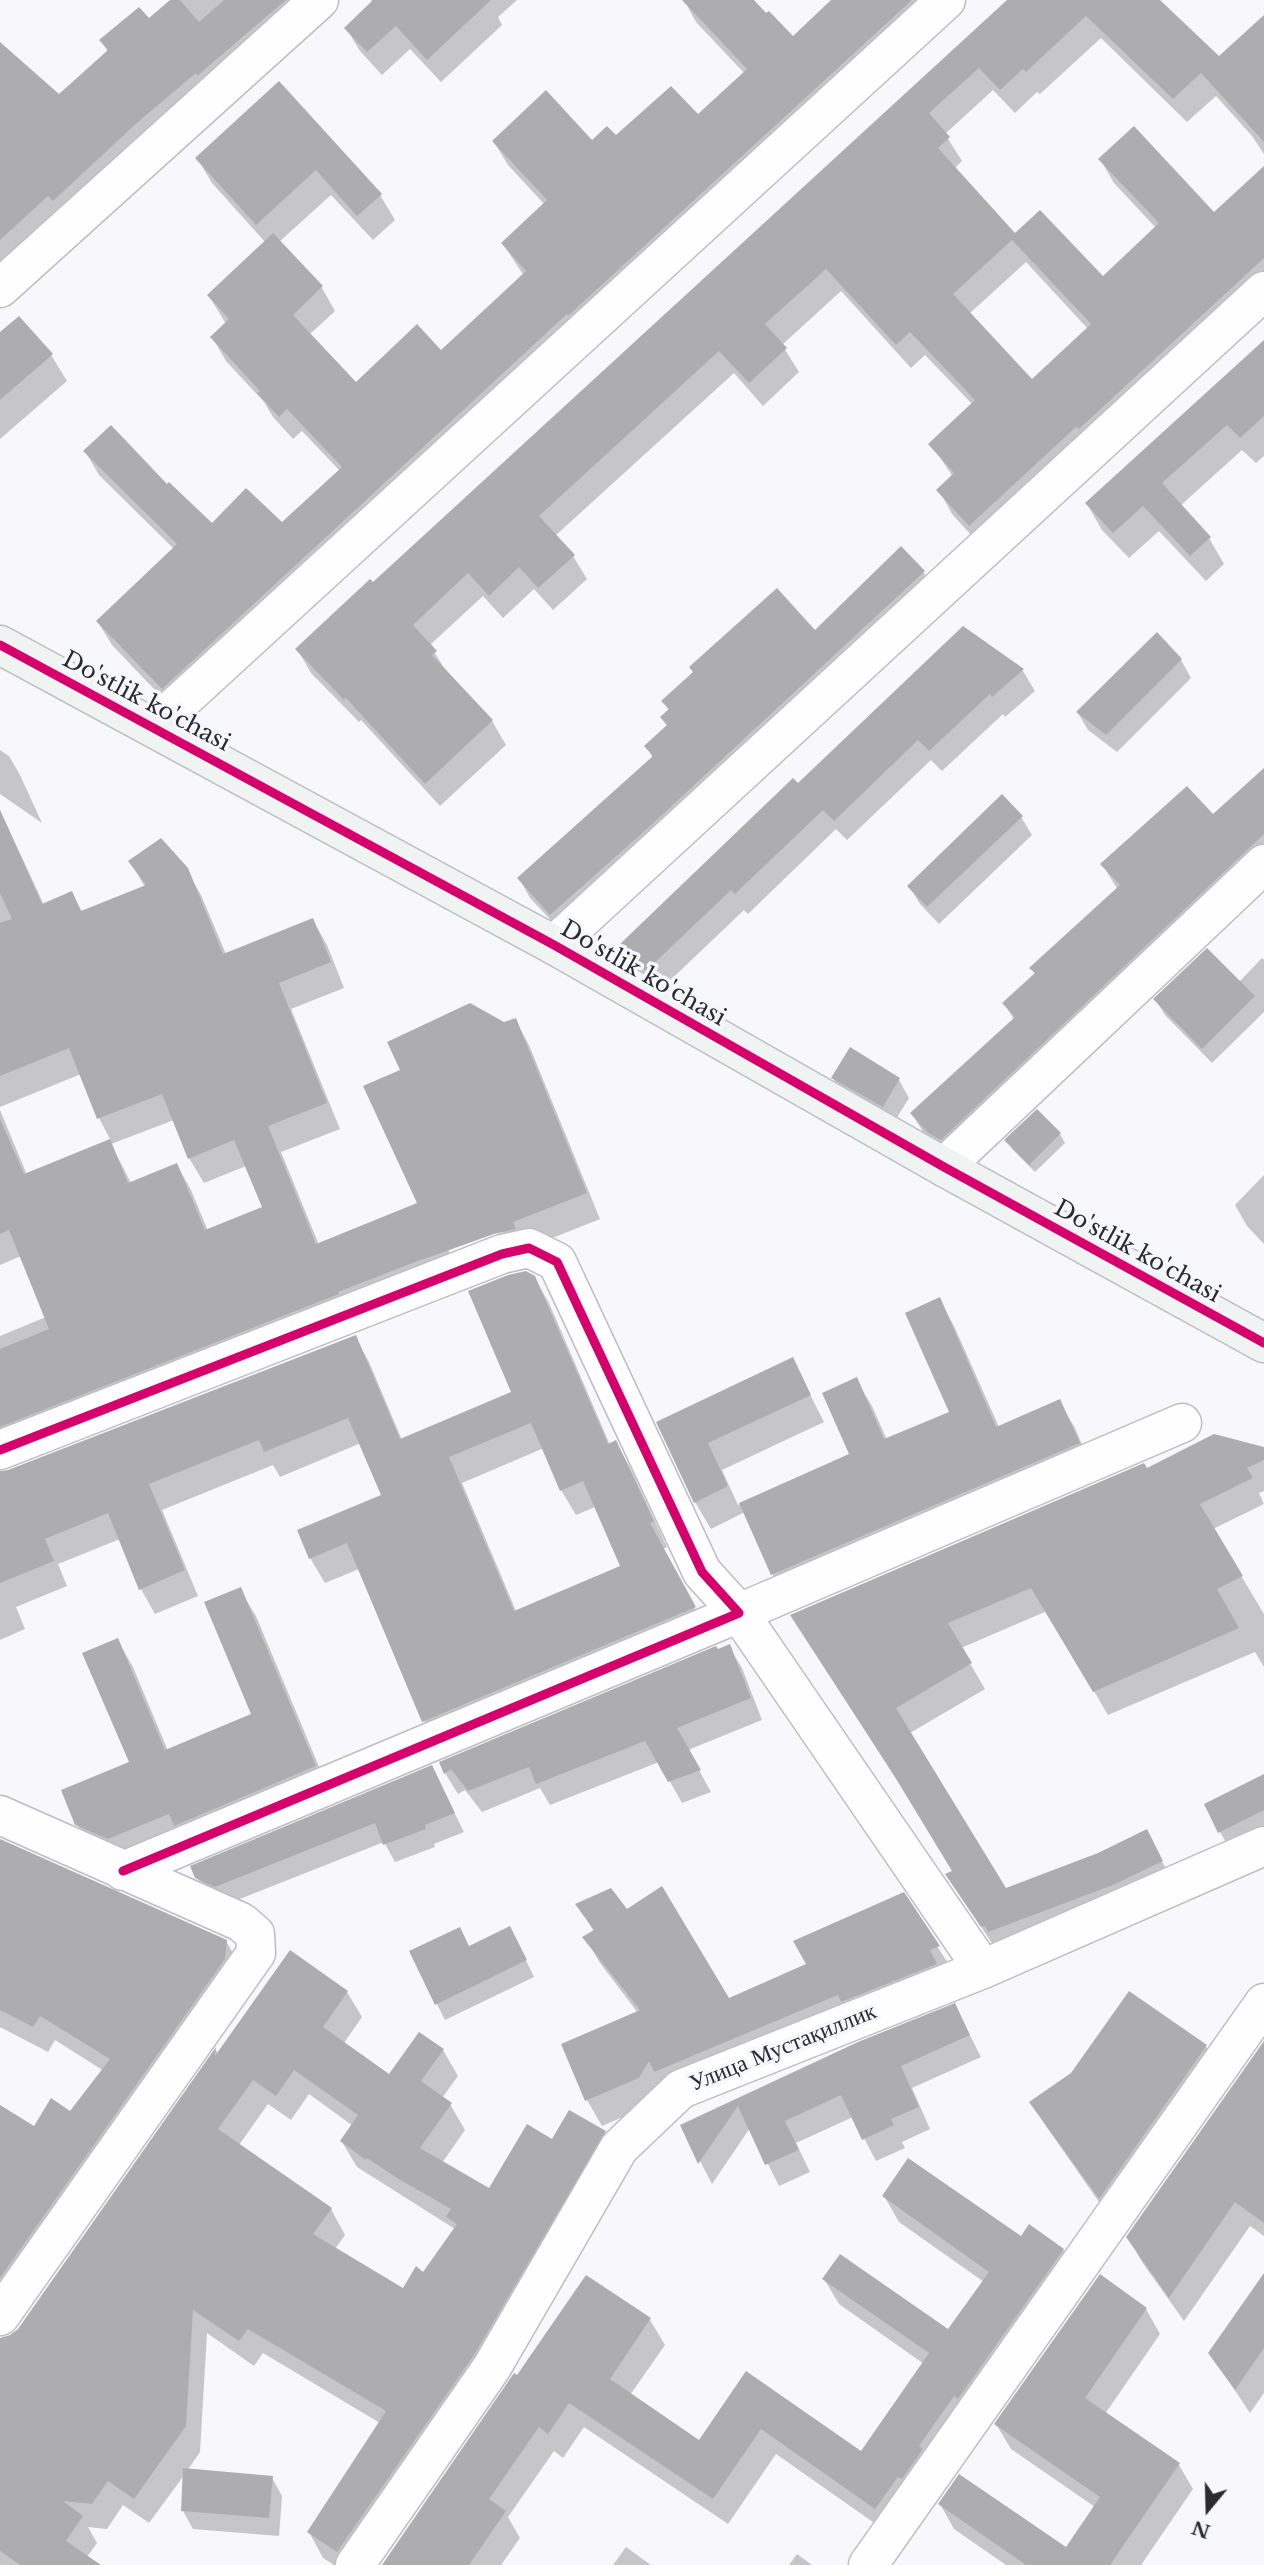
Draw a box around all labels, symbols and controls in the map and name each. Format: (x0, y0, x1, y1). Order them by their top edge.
street label: Do'stlik ko'chasi (57, 646, 235, 758)
street label: Do'stlik ko'chasi (555, 915, 731, 1033)
street label: Do'stlik ko'chasi (1049, 1195, 1225, 1309)
street label: Улица Мустақиллик (686, 1998, 880, 2098)
north arrow (1173, 2474, 1243, 2544)
text: N (1189, 2516, 1213, 2543)

